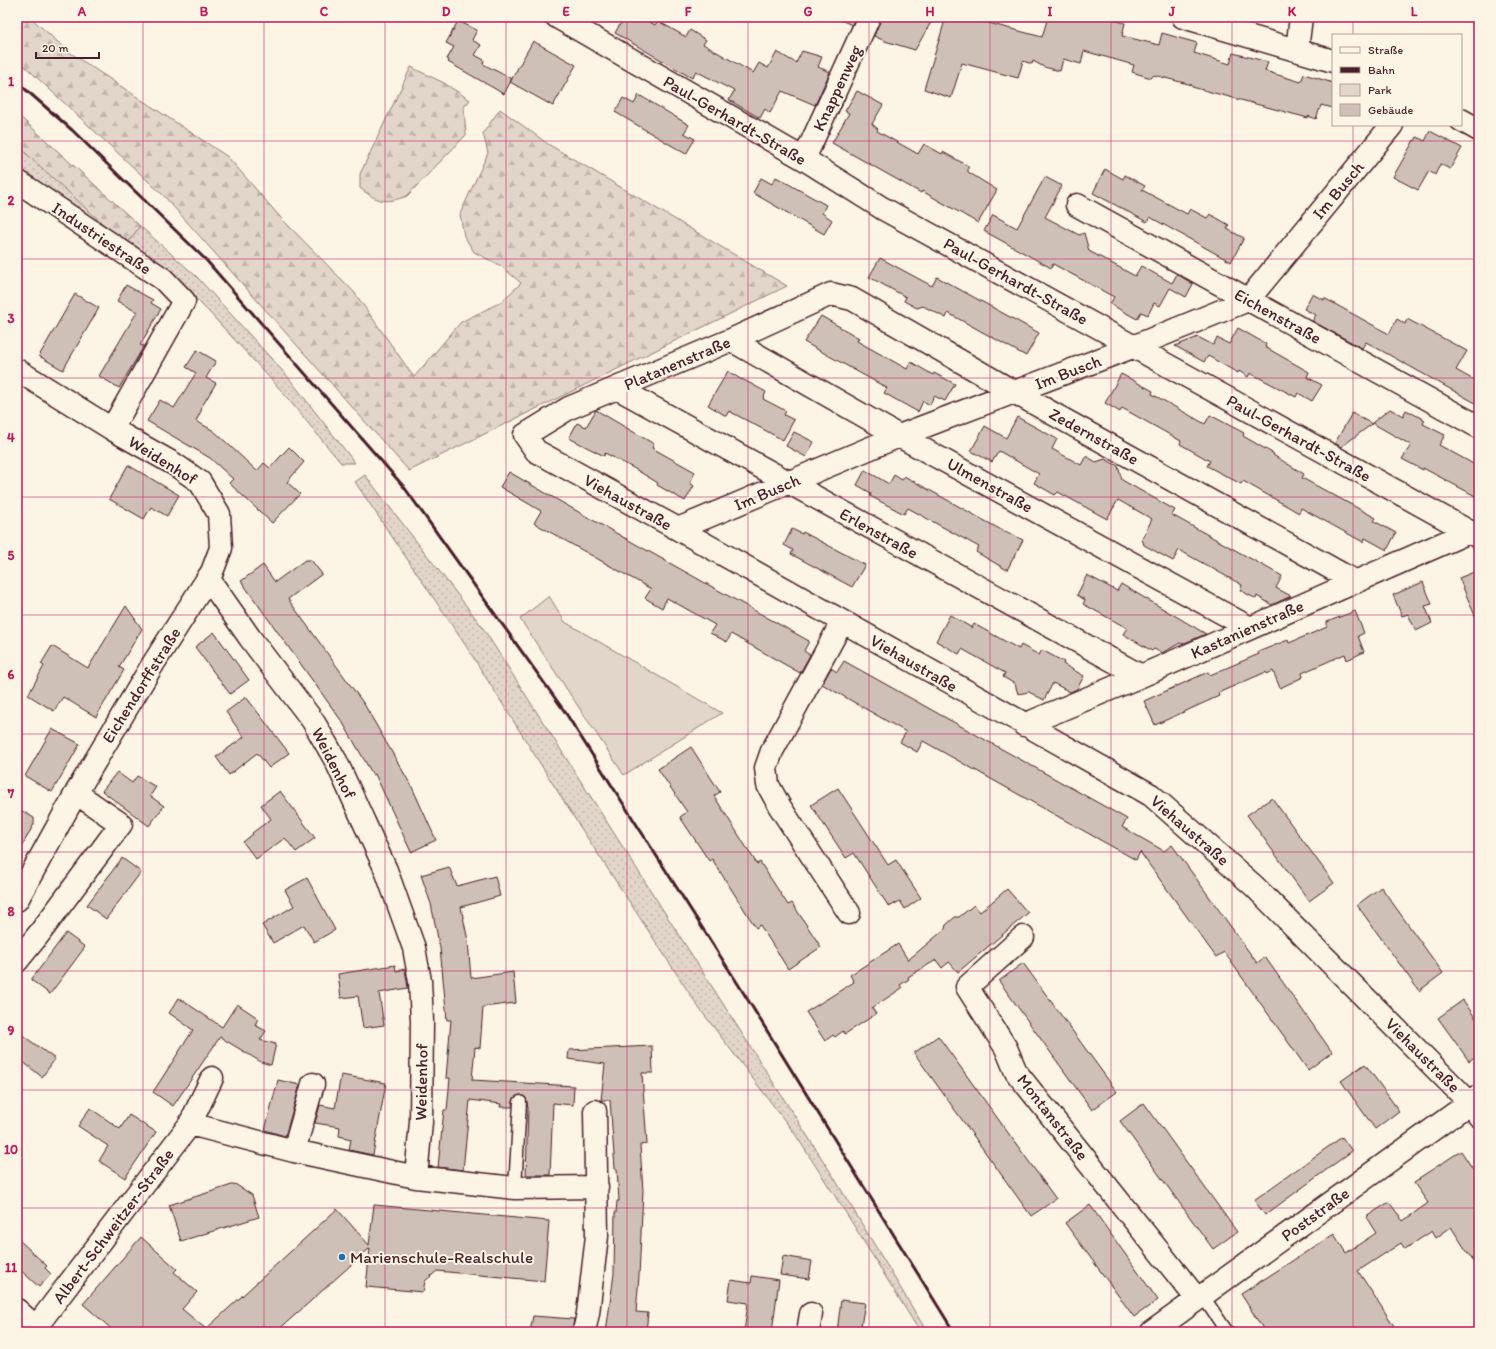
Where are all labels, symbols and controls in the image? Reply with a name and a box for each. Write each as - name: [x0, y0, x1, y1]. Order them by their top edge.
- text: A: [77, 4, 87, 19]
- text: B: [200, 4, 209, 19]
- text: C: [320, 4, 329, 19]
- text: D: [442, 4, 451, 19]
- text: E: [562, 4, 570, 19]
- text: F: [685, 4, 692, 19]
- text: G: [804, 4, 813, 19]
- text: H: [926, 4, 935, 19]
- text: I: [1048, 4, 1053, 19]
- text: J: [1168, 4, 1176, 19]
- text: K: [1288, 4, 1297, 19]
- text: L: [1411, 4, 1418, 19]
- scale bar: [36, 34, 99, 60]
- legend: [1332, 34, 1462, 126]
- text: 20 m: [42, 41, 69, 55]
- street label: Knappenweg: [808, 42, 866, 134]
- text: Straße: [1368, 43, 1403, 57]
- text: Bahn: [1368, 63, 1395, 77]
- street label: Paul-Gerhardt-Straße: [660, 71, 810, 169]
- text: 1: [8, 74, 14, 89]
- text: Park: [1368, 83, 1392, 97]
- text: Gebäude: [1368, 103, 1413, 117]
- street label: Im Busch: [1308, 156, 1369, 223]
- text: 2: [8, 193, 15, 208]
- street label: Industriestraße: [49, 197, 155, 279]
- street label: Paul-Gerhardt-Straße: [940, 233, 1092, 329]
- street label: Eichenstraße: [1231, 284, 1325, 348]
- text: 3: [7, 311, 15, 326]
- street label: Platanenstraße: [621, 332, 733, 394]
- street label: Im Busch: [1032, 350, 1105, 394]
- street label: Paul-Gerhardt-Straße: [1223, 390, 1375, 486]
- street label: Zedernstraße: [1046, 403, 1142, 469]
- text: 4: [7, 430, 15, 445]
- street label: Weidenhof: [125, 431, 201, 489]
- street label: Ulmenstraße: [944, 453, 1036, 517]
- street label: Im Busch: [731, 469, 804, 515]
- street label: Viehaustraße: [581, 470, 675, 534]
- street label: Erlenstraße: [836, 503, 922, 563]
- text: 5: [8, 548, 15, 563]
- street label: Kastanienstraße: [1187, 595, 1307, 663]
- street label: Eichendorffstraße: [97, 623, 185, 747]
- street label: Viehaustraße: [867, 630, 961, 696]
- text: 6: [8, 667, 15, 682]
- street label: Weidenhof: [308, 724, 361, 802]
- text: 7: [7, 786, 15, 801]
- street label: Viehaustraße: [1147, 790, 1233, 870]
- text: 8: [7, 904, 15, 919]
- street label: Viehaustraße: [1381, 1013, 1465, 1097]
- text: 9: [8, 1023, 15, 1038]
- street label: Weidenhof: [410, 1043, 432, 1121]
- street label: Montanstraße: [1013, 1070, 1093, 1164]
- text: 10: [4, 1142, 18, 1157]
- street label: Albert-Schweitzer-Straße: [48, 1145, 178, 1307]
- street label: Poststraße: [1277, 1183, 1353, 1245]
- place label: Marienschule-Realschule: [350, 1247, 533, 1267]
- marker: Marienschule-Realschule: [337, 1252, 347, 1262]
- text: 11: [5, 1260, 17, 1275]

